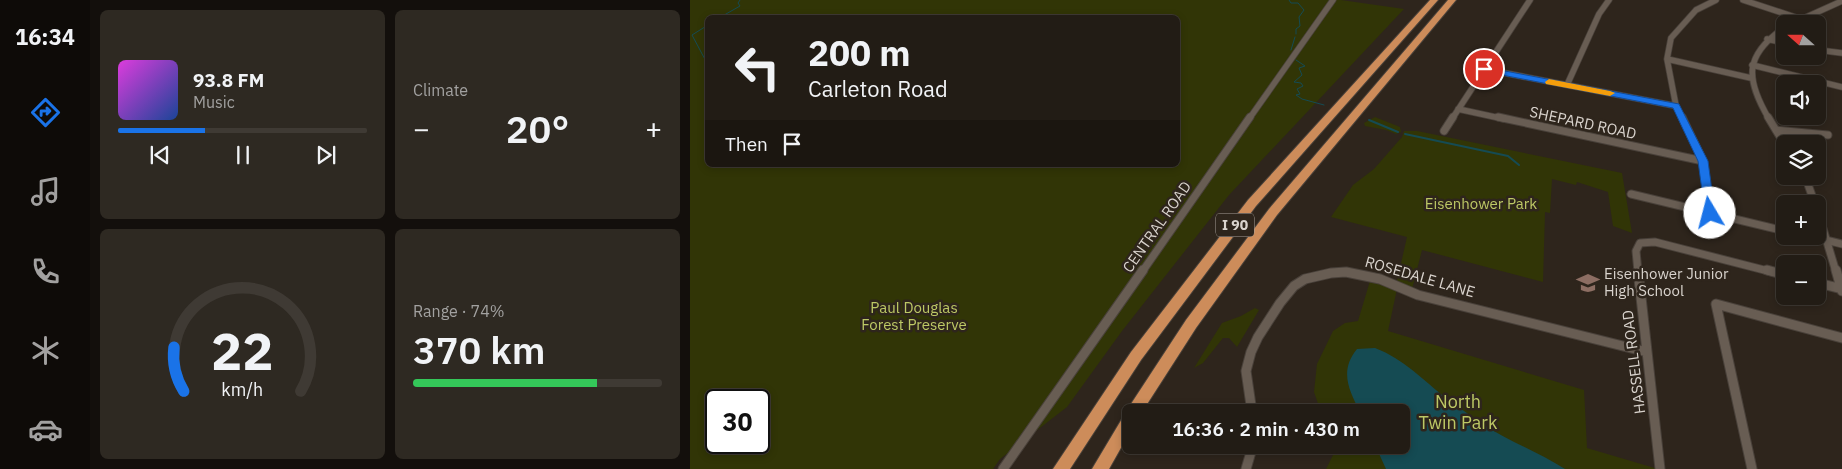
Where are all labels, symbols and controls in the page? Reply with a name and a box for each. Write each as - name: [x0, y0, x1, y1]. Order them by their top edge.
- north arrow: [1776, 15, 1826, 65]
- map controls: [1776, 15, 1826, 305]
- text: 16:34: [15, 22, 75, 51]
- text: 200 m: [808, 30, 911, 76]
- icon: left: [725, 35, 790, 100]
- pin: [1463, 48, 1505, 90]
- icon: arrive: [1470, 55, 1498, 83]
- text: 93.8 FM: [193, 68, 264, 92]
- text: Carleton Road: [808, 74, 948, 103]
- button: sound: [1776, 75, 1826, 125]
- text: Climate: [413, 80, 468, 100]
- text: Music: [193, 92, 235, 112]
- icon: directions: [28, 95, 63, 130]
- street label: SHEPARD ROAD: [1528, 102, 1638, 143]
- text: 20°: [506, 104, 569, 153]
- text: −: [413, 110, 430, 147]
- text: +: [645, 110, 662, 147]
- icon: arrive: [778, 130, 806, 158]
- text: Then: [725, 132, 768, 156]
- button: layers: [1776, 135, 1826, 185]
- icon: previous: [146, 141, 174, 169]
- icon: pause: [229, 141, 257, 169]
- icon: next: [312, 141, 340, 169]
- icon: music: [28, 174, 63, 209]
- street label: CENTRAL ROAD: [1118, 177, 1195, 276]
- position arrow: [1683, 186, 1735, 238]
- park label: Eisenhower Park: [1425, 194, 1537, 213]
- button: +: [1776, 195, 1826, 245]
- road number: I 90: [1216, 214, 1254, 236]
- street label: ROSEDALE LANE: [1363, 252, 1477, 301]
- icon: phone: [28, 254, 63, 289]
- button: −: [1776, 255, 1826, 305]
- place label: Eisenhower Junior High School: [1604, 264, 1729, 300]
- school or university icon: Eisenhower Junior High School: [1575, 270, 1601, 296]
- park label: Paul Douglas Forest Preserve: [861, 298, 967, 334]
- text: Range · 74%: [413, 301, 505, 321]
- street label: HASSELL ROAD: [1618, 309, 1649, 415]
- text: 22: [211, 317, 274, 384]
- text: 370 km: [413, 325, 545, 374]
- icon: climate: [28, 333, 63, 368]
- text: km/h: [222, 378, 264, 401]
- speed limit sign: 30: [705, 389, 770, 454]
- park label: North Twin Park: [1419, 390, 1498, 434]
- icon: car: [28, 412, 63, 447]
- text: 16:36 · 2 min · 430 m: [1172, 417, 1360, 441]

